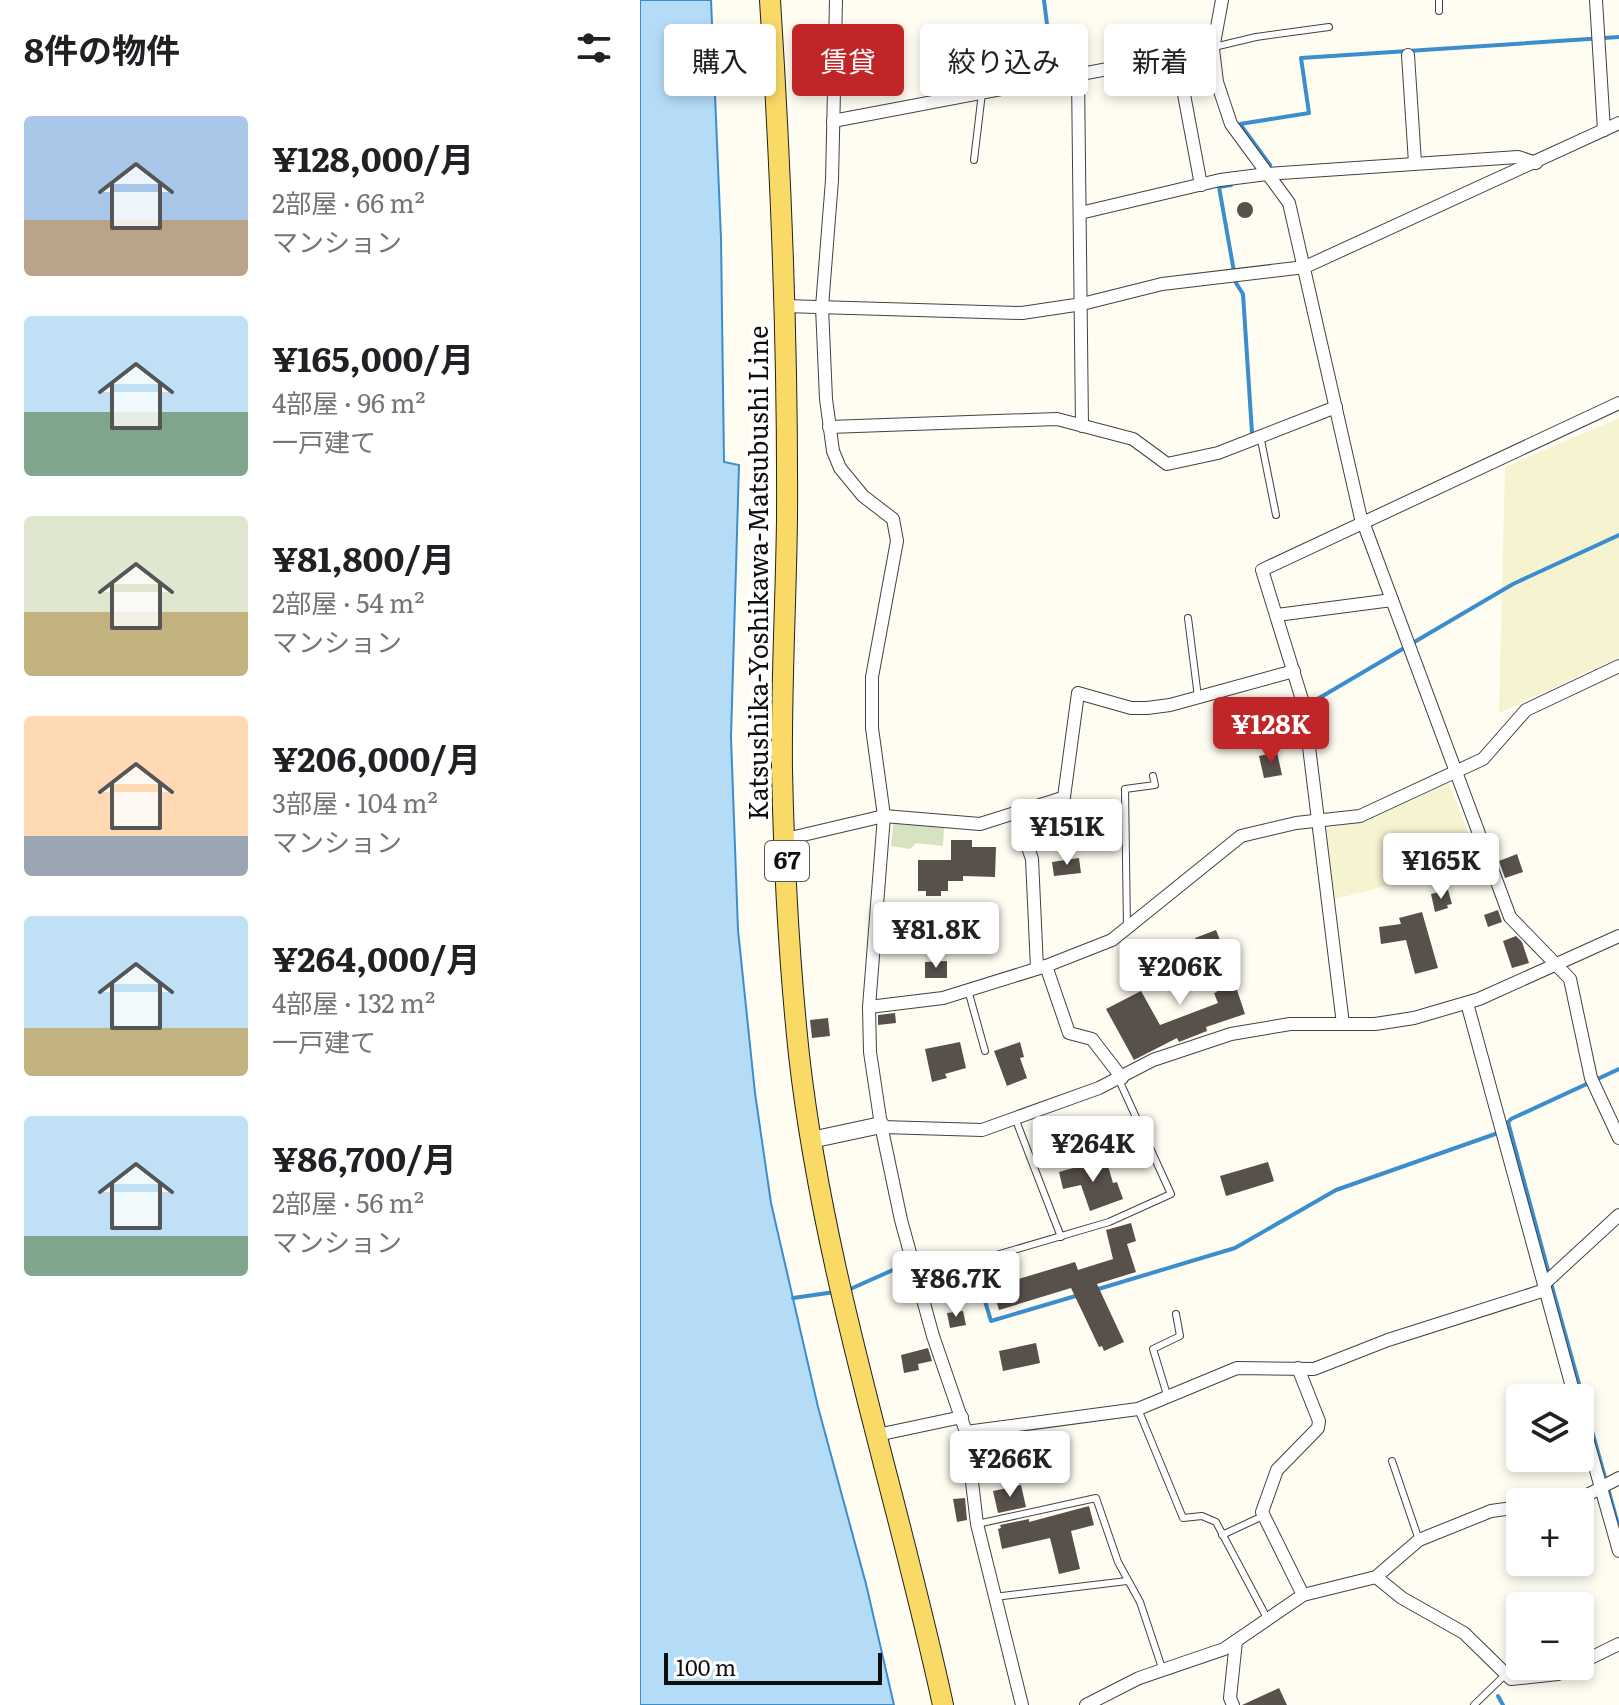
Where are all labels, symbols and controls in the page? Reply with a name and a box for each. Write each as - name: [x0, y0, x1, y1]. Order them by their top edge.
- text: 8件の物件: [24, 23, 180, 73]
- chip: 購入: [664, 24, 776, 96]
- chip: 賃貸: [792, 24, 904, 96]
- chip: 絞り込み: [920, 24, 1088, 96]
- chip: 新着: [1104, 24, 1216, 96]
- icon: filters: [572, 26, 616, 70]
- text: ¥128,000/月: [272, 132, 474, 182]
- icon: home: [88, 148, 184, 244]
- text: 2部屋 · 66 m²: [272, 182, 425, 221]
- text: マンション: [272, 221, 402, 260]
- street label: Katsushika-Yoshikawa-Matsubushi Line: [737, 326, 776, 821]
- text: ¥165,000/月: [272, 332, 474, 382]
- icon: home: [88, 348, 184, 444]
- text: 4部屋 · 96 m²: [272, 382, 426, 421]
- text: 一戸建て: [272, 421, 376, 460]
- text: ¥81,800/月: [272, 532, 455, 582]
- icon: home: [88, 548, 184, 644]
- text: 2部屋 · 54 m²: [272, 582, 425, 621]
- text: マンション: [272, 621, 402, 660]
- pin: ¥128K: [1215, 697, 1327, 765]
- text: ¥128K: [1231, 703, 1311, 742]
- text: ¥206,000/月: [272, 732, 481, 782]
- icon: home: [88, 748, 184, 844]
- text: 3部屋 · 104 m²: [272, 782, 438, 821]
- pin: ¥151K: [1011, 799, 1123, 867]
- text: ¥151K: [1029, 805, 1105, 844]
- text: マンション: [272, 821, 402, 860]
- pin: ¥165K: [1385, 833, 1497, 901]
- text: ¥165K: [1401, 839, 1481, 878]
- road number: 67: [765, 841, 809, 881]
- pin: ¥81.8K: [871, 902, 1001, 970]
- text: ¥81.8K: [891, 908, 981, 947]
- text: ¥264,000/月: [272, 932, 481, 982]
- pin: ¥206K: [1124, 939, 1236, 1007]
- text: ¥206K: [1138, 945, 1222, 984]
- icon: home: [88, 948, 184, 1044]
- text: 4部屋 · 132 m²: [272, 982, 435, 1021]
- text: 一戸建て: [272, 1021, 376, 1060]
- pin: ¥264K: [1037, 1116, 1149, 1184]
- text: ¥264K: [1051, 1122, 1135, 1161]
- text: ¥86,700/月: [272, 1132, 457, 1182]
- icon: home: [88, 1148, 184, 1244]
- text: 2部屋 · 56 m²: [272, 1182, 424, 1221]
- text: マンション: [272, 1221, 402, 1260]
- pin: ¥86.7K: [891, 1251, 1021, 1319]
- text: ¥86.7K: [910, 1257, 1002, 1296]
- map controls: [1506, 1384, 1594, 1680]
- button: layers: [1506, 1384, 1594, 1472]
- pin: ¥266K: [954, 1431, 1066, 1499]
- text: ¥266K: [968, 1437, 1052, 1476]
- button: +: [1506, 1488, 1594, 1576]
- button: −: [1506, 1592, 1594, 1680]
- scale bar: [664, 1649, 882, 1685]
- text: 100 m: [676, 1650, 736, 1683]

